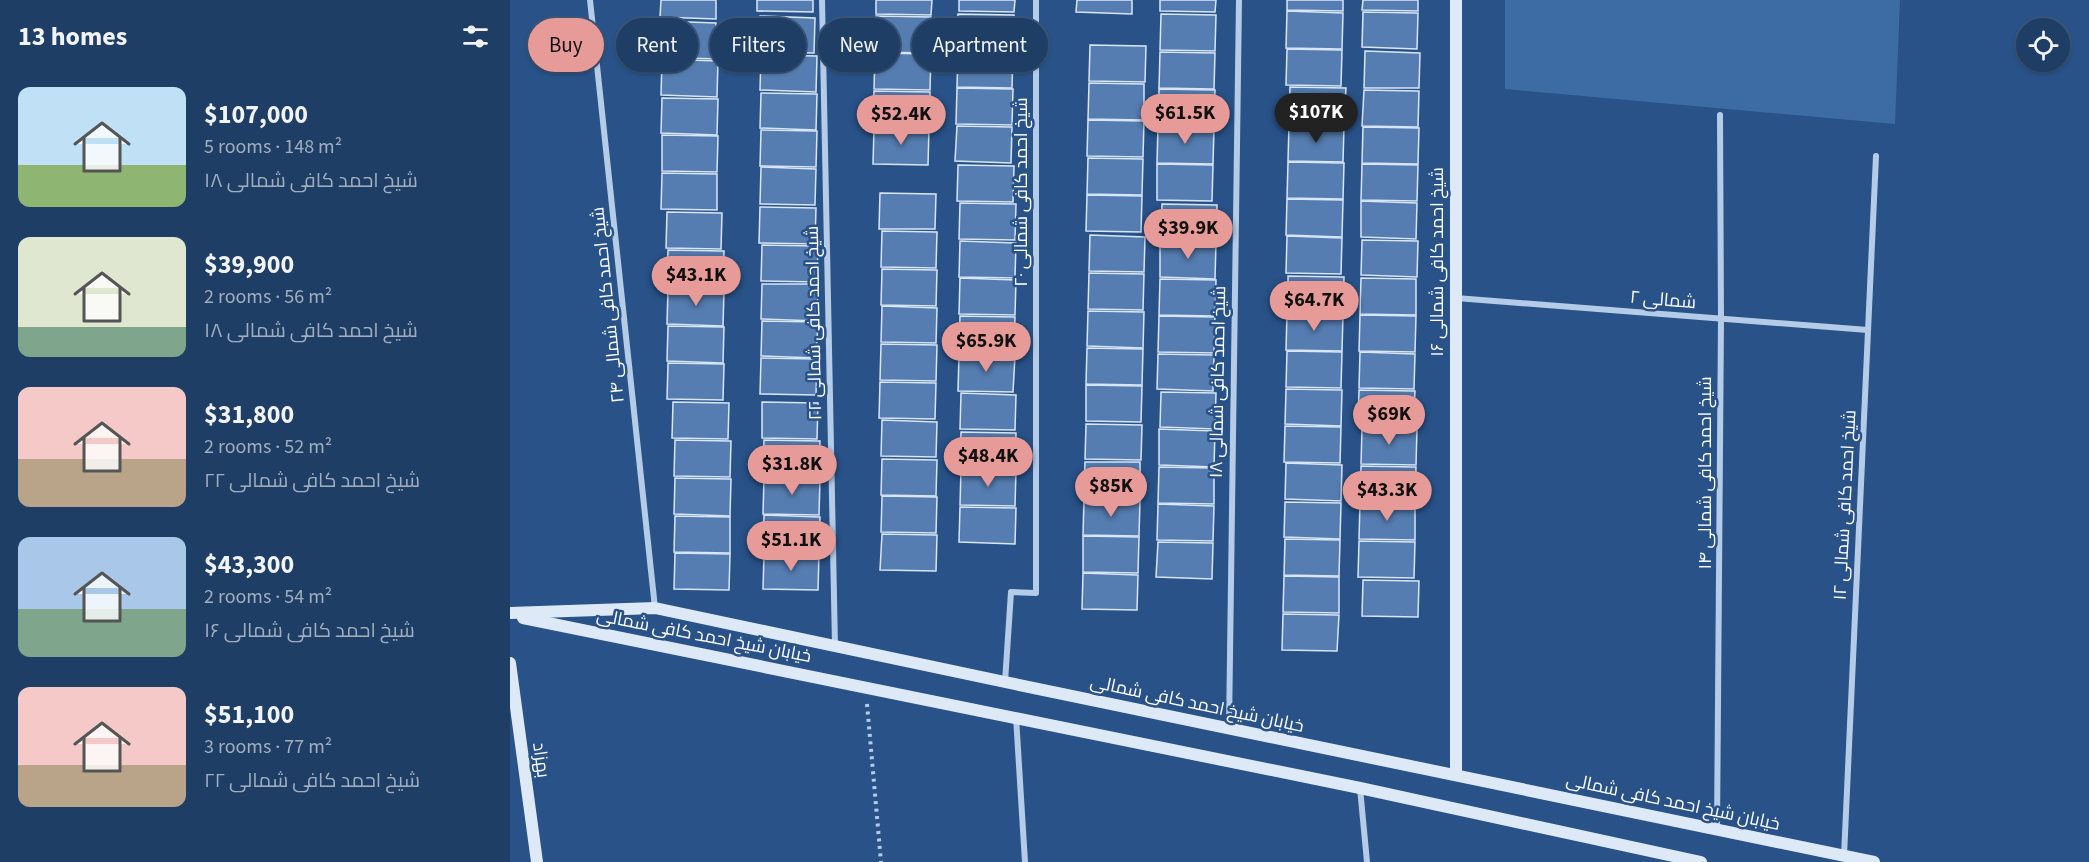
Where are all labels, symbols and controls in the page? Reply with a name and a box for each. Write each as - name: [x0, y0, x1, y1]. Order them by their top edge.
- text: 13 homes: [18, 18, 127, 55]
- chip: Buy: [528, 18, 604, 72]
- chip: Rent: [616, 18, 698, 72]
- chip: Filters: [710, 18, 806, 72]
- chip: New: [818, 18, 900, 72]
- chip: Apartment: [912, 18, 1048, 72]
- map controls: [2016, 18, 2070, 72]
- button: locate: [2016, 18, 2070, 72]
- icon: filters: [459, 20, 492, 53]
- pin: $107K: [1274, 93, 1358, 144]
- pin: $61.5K: [1136, 94, 1234, 145]
- pin: $52.4K: [852, 95, 950, 146]
- text: $107,000: [204, 96, 308, 133]
- street label: شیخ احمد کافی شمالی ۲۰: [1009, 97, 1034, 287]
- text: $107K: [1289, 98, 1343, 126]
- text: $61.5K: [1155, 99, 1215, 127]
- text: $52.4K: [871, 100, 931, 128]
- icon: home: [66, 111, 138, 183]
- text: 5 rooms · 148 m²: [204, 133, 342, 161]
- text: شیخ احمد کافی شمالی ۱۸: [204, 167, 418, 195]
- street label: شیخ احمد کافی شمالی ۱۶: [1425, 167, 1450, 357]
- street label: شیخ احمد کافی شمالی ۲۴: [585, 206, 631, 404]
- pin: $39.9K: [1139, 209, 1237, 260]
- text: $39.9K: [1158, 214, 1218, 242]
- street label: شیخ احمد کافی شمالی ۲۲: [800, 226, 828, 420]
- text: $39,900: [204, 246, 294, 283]
- pin: $43.1K: [647, 256, 745, 307]
- icon: home: [66, 261, 138, 333]
- text: $43.1K: [666, 261, 726, 289]
- pin: $64.7K: [1265, 281, 1363, 332]
- text: 2 rooms · 56 m²: [204, 283, 332, 311]
- street label: ۲ شمالی: [1629, 285, 1697, 315]
- street label: شیخ احمد کافی شمالی ۱۸: [1204, 286, 1232, 478]
- text: $64.7K: [1284, 286, 1344, 314]
- text: شیخ احمد کافی شمالی ۱۸: [204, 317, 418, 345]
- pin: $65.9K: [937, 322, 1035, 373]
- text: $65.9K: [956, 327, 1016, 355]
- street label: شیخ احمد کافی شمالی ۱۴: [1693, 376, 1718, 570]
- pin: $69K: [1353, 395, 1425, 446]
- text: $31,800: [204, 396, 294, 433]
- text: $69K: [1367, 400, 1411, 428]
- street label: شیخ احمد کافی شمالی ۱۲: [1828, 409, 1862, 601]
- icon: home: [66, 411, 138, 483]
- text: 2 rooms · 52 m²: [204, 433, 332, 461]
- pin: $48.4K: [939, 437, 1037, 488]
- text: $48.4K: [958, 442, 1018, 470]
- pin: $31.8K: [743, 445, 841, 496]
- text: $31.8K: [762, 450, 822, 478]
- text: شیخ احمد کافی شمالی ۲۲: [204, 467, 420, 495]
- pin: $85K: [1075, 467, 1147, 518]
- pin: $43.3K: [1338, 471, 1436, 522]
- text: $85K: [1089, 472, 1133, 500]
- text: $43.3K: [1357, 476, 1417, 504]
- pin: $51.1K: [742, 521, 840, 572]
- text: $51.1K: [761, 526, 821, 554]
- text: $43,300: [204, 546, 294, 583]
- icon: home: [66, 561, 138, 633]
- text: 2 rooms · 54 m²: [204, 583, 332, 611]
- street label: خیابان شیخ احمد کافی شمالی: [595, 603, 813, 669]
- text: شیخ احمد کافی شمالی ۱۶: [204, 617, 415, 645]
- street label: خیابان شیخ احمد کافی شمالی: [1088, 669, 1306, 739]
- text: $51,100: [204, 696, 294, 733]
- icon: home: [66, 711, 138, 783]
- text: 3 rooms · 77 m²: [204, 733, 332, 761]
- street label: بهزاد: [526, 741, 556, 779]
- text: شیخ احمد کافی شمالی ۲۲: [204, 767, 420, 795]
- street label: خیابان شیخ احمد کافی شمالی: [1564, 767, 1782, 837]

